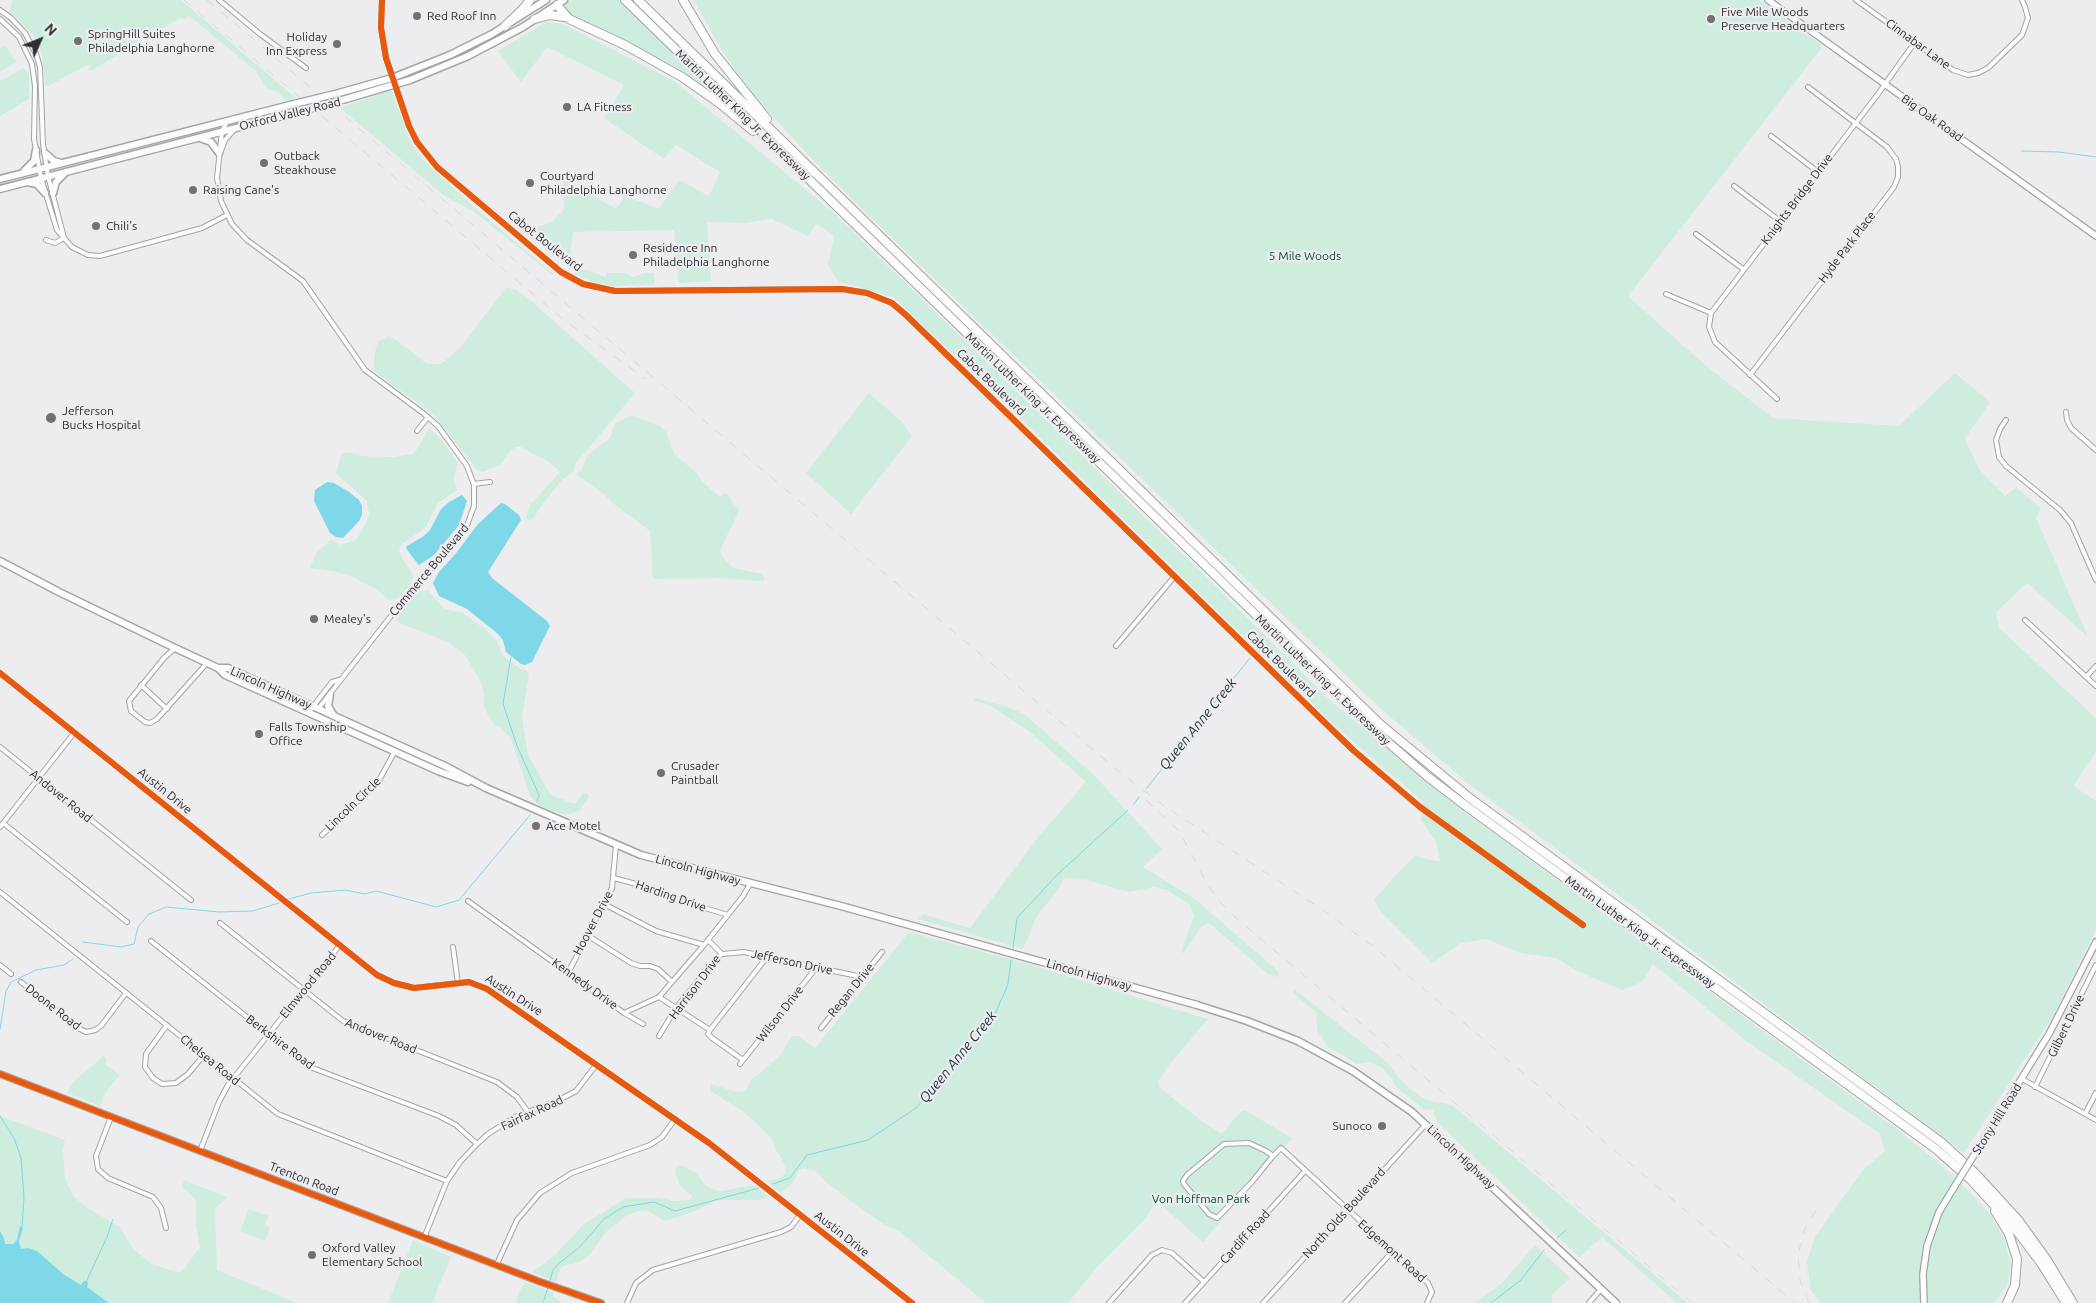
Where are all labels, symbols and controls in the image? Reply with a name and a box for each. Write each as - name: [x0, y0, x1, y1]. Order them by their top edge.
- place label: Five Mile Woods Preserve Headquarters: [1721, 5, 1845, 33]
- place label: Red Roof Inn: [427, 9, 496, 23]
- marker: Red Roof Inn: [411, 10, 423, 22]
- marker: Five Mile Woods Preserve Headquarters: [1705, 13, 1717, 25]
- north arrow: [15, 15, 65, 65]
- street label: Cinnabar Lane: [1883, 16, 1953, 72]
- text: N: [41, 20, 60, 39]
- place label: SpringHill Suites Philadelphia Langhorne: [88, 27, 215, 55]
- place label: Holiday Inn Express: [266, 30, 327, 58]
- marker: SpringHill Suites Philadelphia Langhorne: [72, 35, 84, 47]
- marker: Holiday Inn Express: [331, 38, 343, 50]
- street label: Martin Luther King Jr. Expressway: [672, 47, 814, 183]
- street label: Big Oak Road: [1898, 91, 1966, 145]
- street label: Oxford Valley Road: [238, 94, 342, 134]
- place label: LA Fitness: [577, 100, 632, 114]
- marker: LA Fitness: [561, 101, 573, 113]
- place label: Outback Steakhouse: [274, 149, 336, 177]
- street label: Knights Bridge Drive: [1758, 151, 1836, 247]
- marker: Outback Steakhouse: [258, 157, 270, 169]
- place label: Courtyard Philadelphia Langhorne: [540, 169, 667, 197]
- marker: Courtyard Philadelphia Langhorne: [524, 177, 536, 189]
- place label: Raising Cane's: [203, 183, 279, 197]
- marker: Raising Cane's: [187, 184, 199, 196]
- street label: Cabot Boulevard: [505, 208, 585, 274]
- street label: Hyde Park Place: [1815, 208, 1879, 286]
- place label: Chili's: [106, 219, 137, 233]
- marker: Chili's: [90, 220, 102, 232]
- place label: Residence Inn Philadelphia Langhorne: [643, 241, 770, 269]
- marker: Residence Inn Philadelphia Langhorne: [627, 249, 639, 261]
- park label: 5 Mile Woods: [1269, 249, 1341, 263]
- street label: Martin Luther King Jr. Expressway: [962, 330, 1104, 466]
- street label: Cabot Boulevard: [954, 346, 1028, 418]
- place label: Jefferson Bucks Hospital: [62, 404, 141, 432]
- marker: Jefferson Bucks Hospital: [44, 411, 58, 425]
- street label: Commerce Boulevard: [386, 521, 472, 619]
- place label: Mealey's: [324, 612, 371, 626]
- street label: Martin Luther King Jr. Expressway: [1252, 612, 1394, 748]
- marker: Mealey's: [308, 613, 320, 625]
- street label: Cabot Boulevard: [1244, 628, 1318, 700]
- street label: Lincoln Highway: [228, 664, 314, 712]
- water label: Queen Anne Creek: [1156, 675, 1240, 773]
- place label: Falls Township Office: [269, 720, 347, 748]
- marker: Falls Township Office: [253, 728, 265, 740]
- place label: Crusader Paintball: [671, 759, 719, 787]
- street label: Austin Drive: [135, 765, 195, 817]
- street label: Andover Road: [27, 766, 95, 826]
- marker: Crusader Paintball: [655, 767, 667, 779]
- street label: Lincoln Circle: [322, 774, 384, 834]
- place label: Ace Motel: [546, 819, 601, 833]
- marker: Ace Motel: [530, 820, 542, 832]
- street label: Lincoln Highway: [654, 852, 742, 888]
- street label: Martin Luther King Jr. Expressway: [1562, 873, 1718, 991]
- street label: Harding Drive: [634, 877, 708, 915]
- street label: Hoover Drive: [570, 888, 616, 958]
- street label: Jefferson Drive: [750, 946, 834, 978]
- street label: Elmwood Road: [277, 949, 339, 1021]
- street label: Harrison Drive: [666, 952, 724, 1022]
- street label: Kennedy Drive: [549, 955, 621, 1013]
- street label: Lincoln Highway: [1045, 956, 1133, 994]
- street label: Regan Drive: [825, 960, 877, 1020]
- street label: Austin Drive: [483, 971, 545, 1019]
- street label: Doone Road: [22, 981, 84, 1033]
- street label: Wilson Drive: [754, 983, 806, 1045]
- street label: Gilbert Drive: [2045, 992, 2087, 1060]
- water label: Queen Anne Creek: [916, 1008, 1000, 1106]
- street label: Berkshire Road: [243, 1012, 317, 1072]
- street label: Andover Road: [343, 1015, 419, 1057]
- street label: Chelsea Road: [177, 1032, 243, 1088]
- street label: Stony Hill Road: [1969, 1081, 2025, 1157]
- street label: Fairfax Road: [499, 1092, 565, 1134]
- place label: Sunoco: [1332, 1119, 1372, 1133]
- marker: Sunoco: [1376, 1120, 1388, 1132]
- street label: Lincoln Highway: [1424, 1122, 1498, 1192]
- street label: Trenton Road: [267, 1159, 341, 1199]
- street label: North Olds Boulevard: [1300, 1165, 1388, 1261]
- park label: Von Hoffman Park: [1152, 1192, 1250, 1206]
- street label: Cardiff Road: [1217, 1207, 1273, 1267]
- street label: Austin Drive: [812, 1208, 872, 1260]
- street label: Edgemont Road: [1355, 1217, 1429, 1285]
- place label: Oxford Valley Elementary School: [322, 1241, 422, 1269]
- marker: Oxford Valley Elementary School: [306, 1249, 318, 1261]

